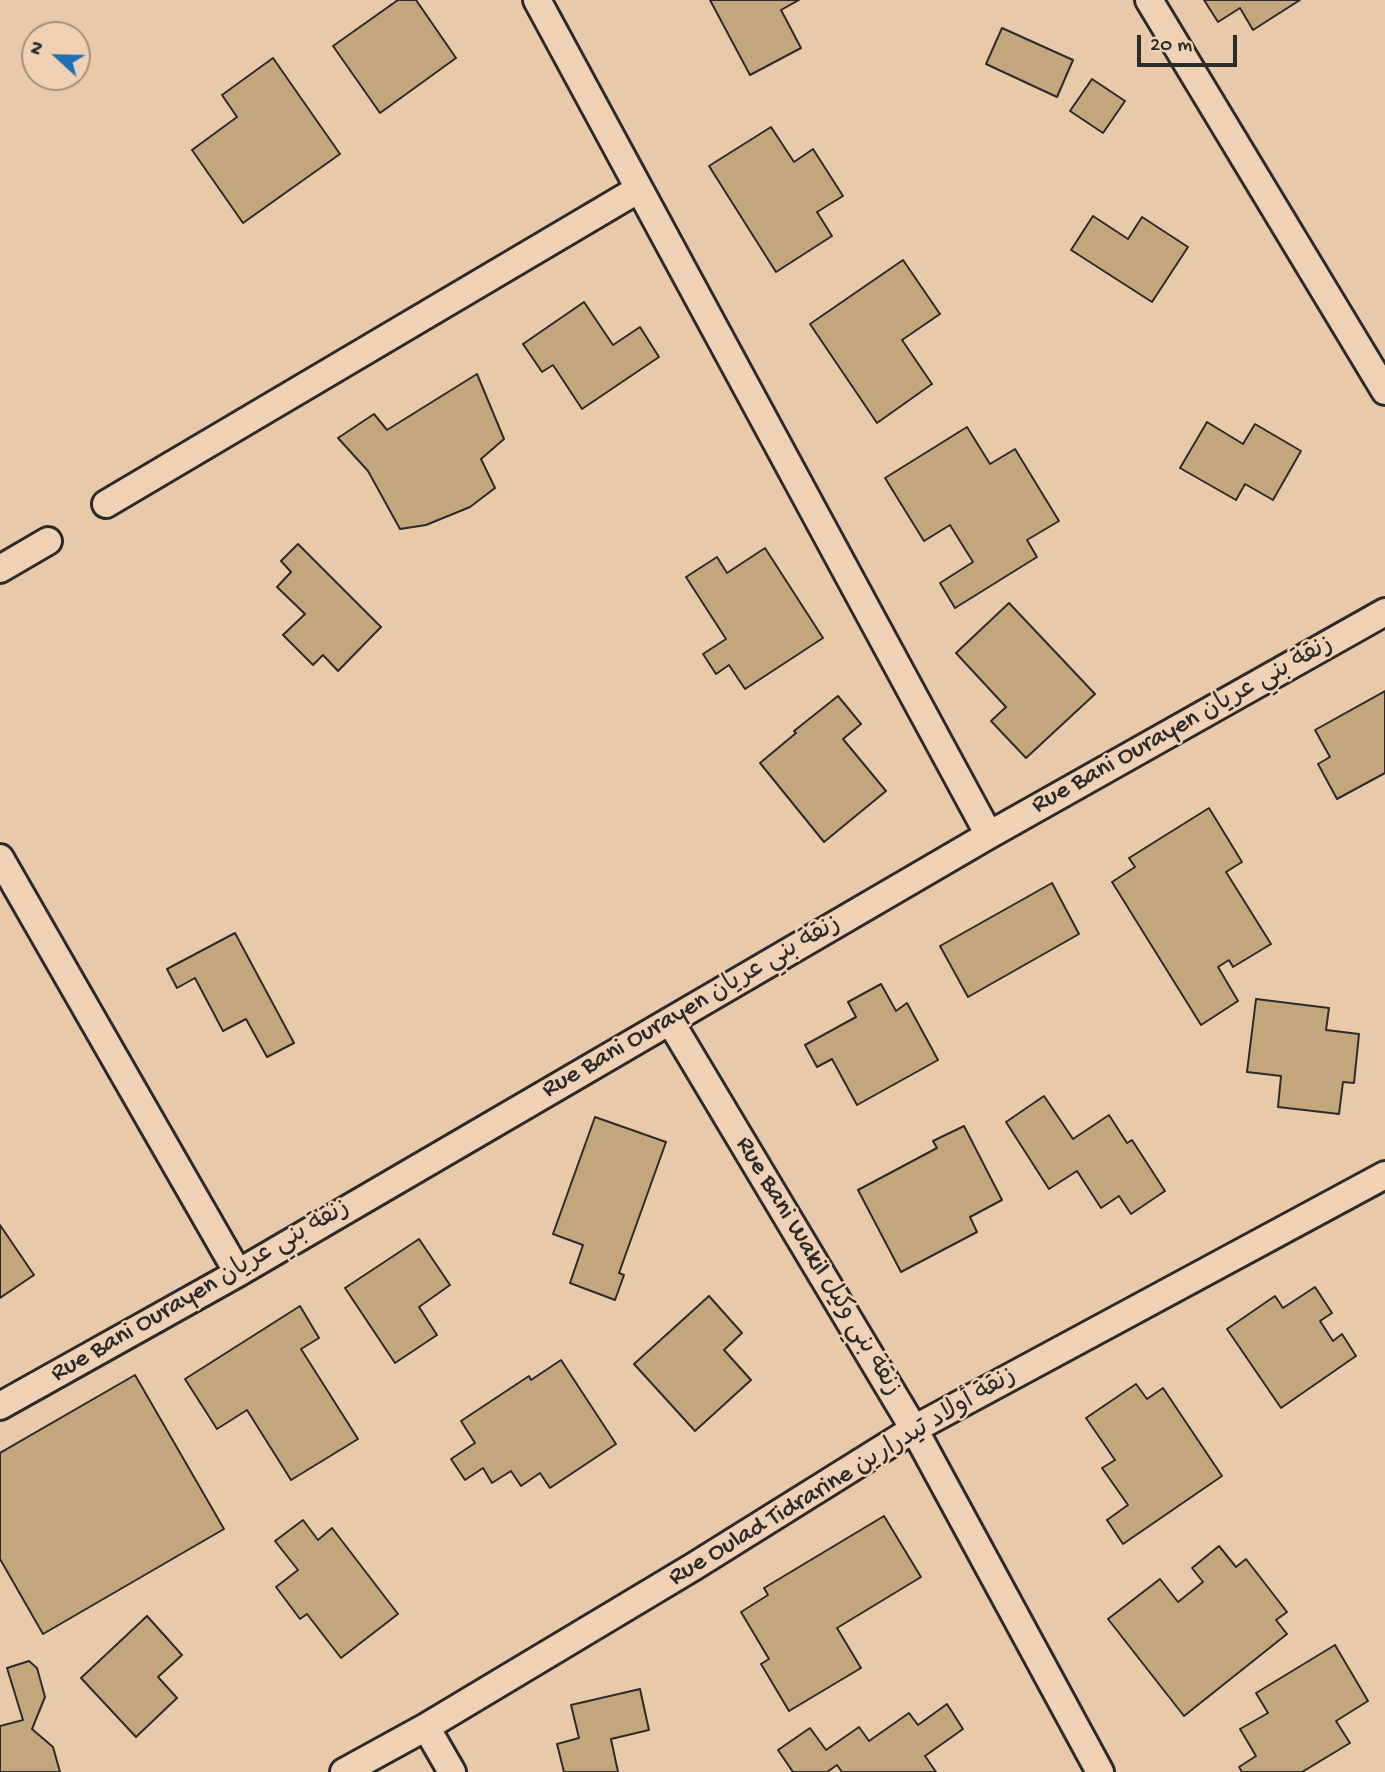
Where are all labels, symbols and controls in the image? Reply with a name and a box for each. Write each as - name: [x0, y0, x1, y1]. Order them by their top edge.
- north arrow: [21, 21, 91, 91]
- scale bar: [1140, 21, 1240, 65]
- text: 20 m: [1150, 34, 1192, 59]
- text: N: [25, 39, 51, 59]
- street label: Rue Bani Ourayen زنقة بني عريان: [1027, 630, 1339, 822]
- street label: Rue Bani Ourayen زنقة بني عريان: [537, 910, 847, 1106]
- street label: Rue Bani Wakil زنقة بني وكيل: [727, 1132, 907, 1402]
- street label: Rue Bani Ourayen زنقة بني عريان: [46, 1194, 356, 1390]
- street label: Rue Oulad Tidrarine زنقة أولاد تيدرارين: [664, 1362, 1022, 1594]

